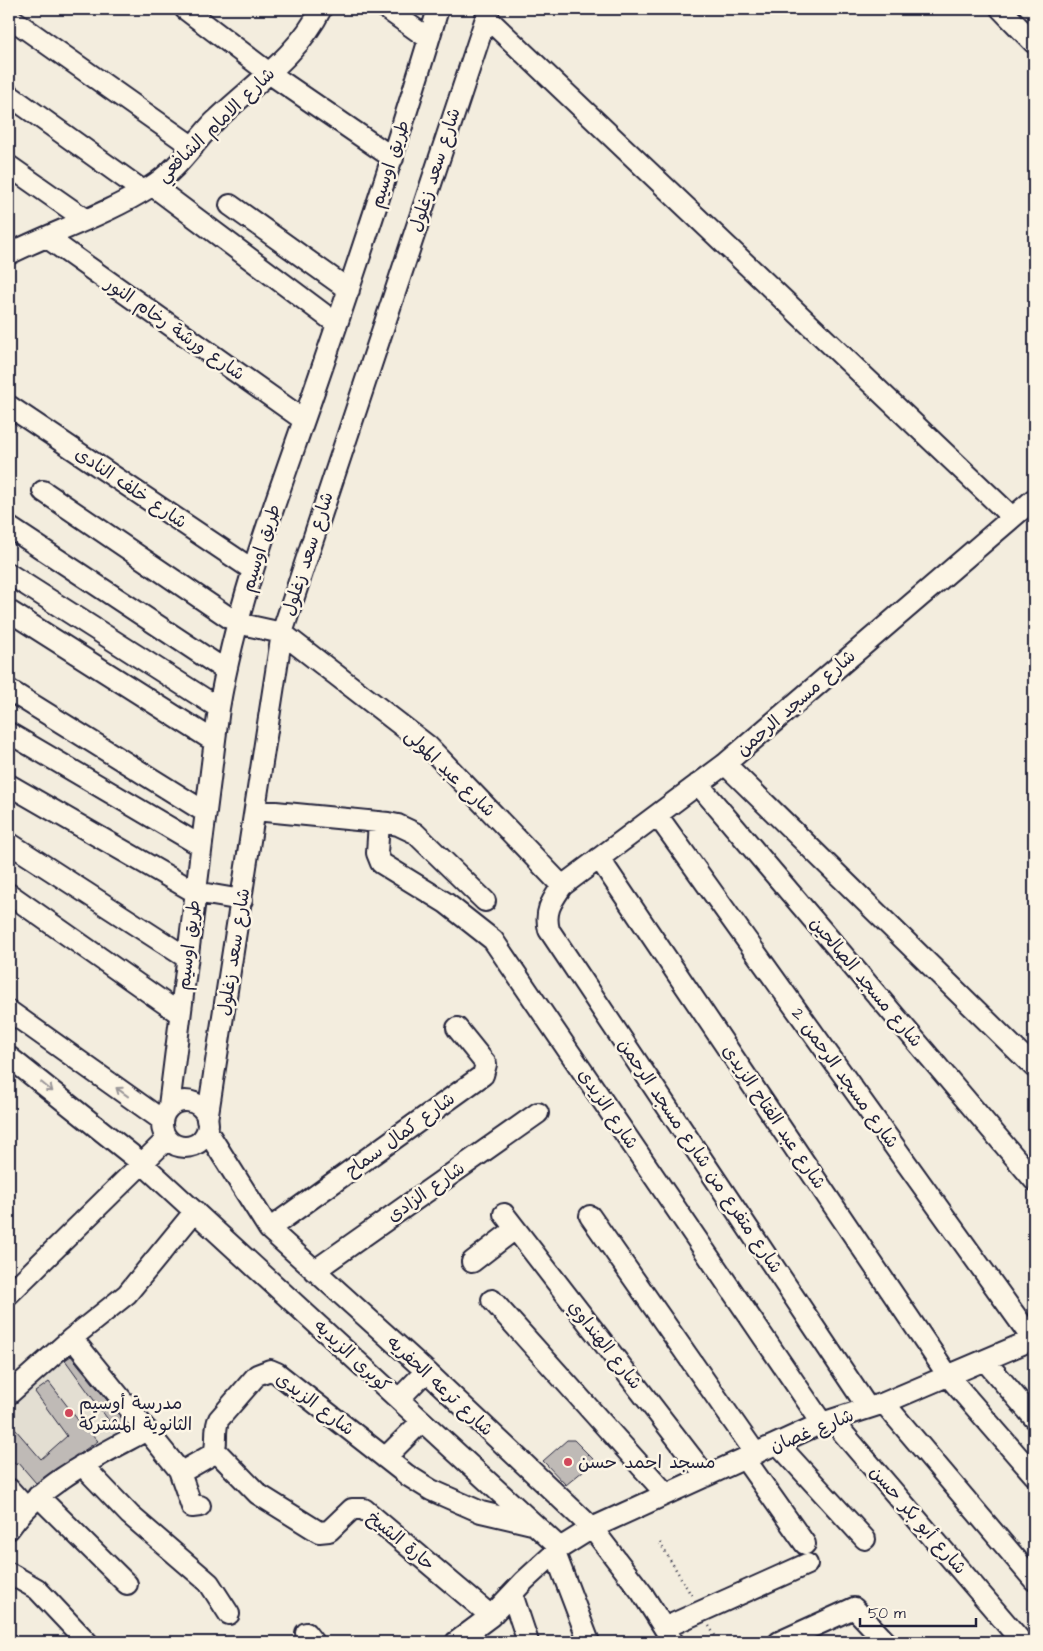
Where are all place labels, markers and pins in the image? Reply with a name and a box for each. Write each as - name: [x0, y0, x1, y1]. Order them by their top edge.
- place label: مدرسة أوسيم الثانوية المشتركة: [79, 1391, 192, 1437]
- marker: مدرسة أوسيم الثانوية المشتركة: [63, 1407, 75, 1419]
- place label: مسجد احمد حسن: [578, 1450, 715, 1475]
- marker: مسجد احمد حسن: [562, 1456, 574, 1468]

